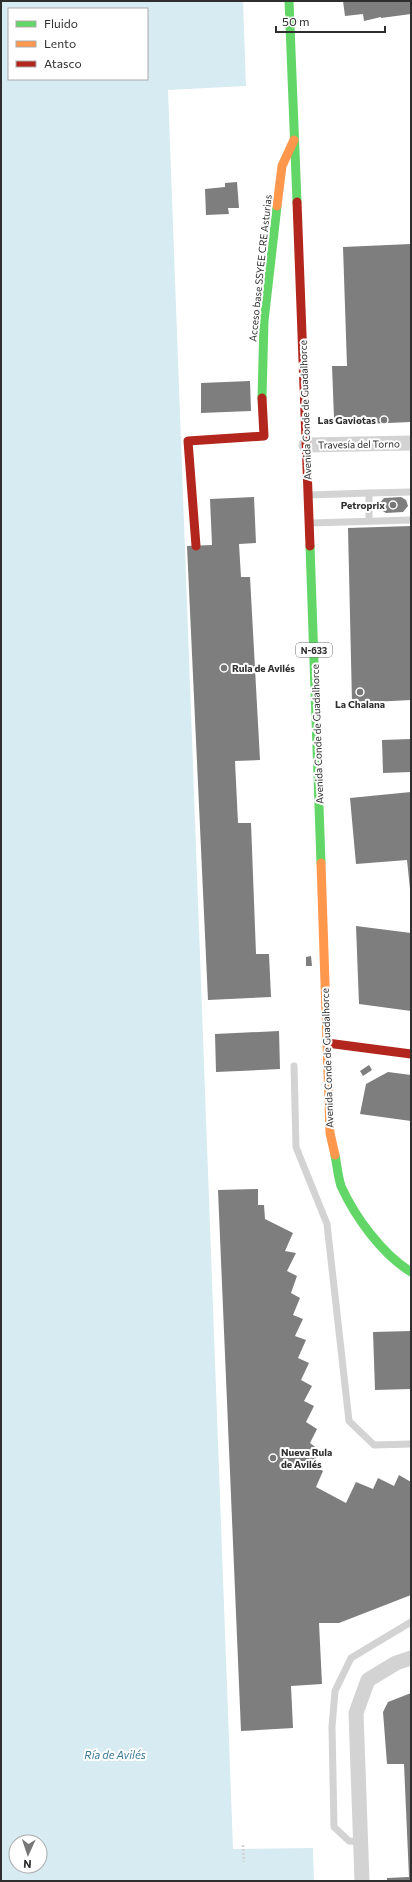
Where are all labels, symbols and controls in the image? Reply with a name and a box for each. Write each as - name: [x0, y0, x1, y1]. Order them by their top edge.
- legend: [8, 8, 148, 80]
- scale bar: [276, 8, 385, 34]
- text: 50 m: [282, 14, 310, 28]
- text: Fluido: [44, 16, 78, 30]
- text: Lento: [44, 36, 76, 50]
- text: Atasco: [44, 56, 82, 70]
- street label: Acceso base SSYEE CRE Asturias: [246, 193, 274, 342]
- street label: Avenida Conde de Guadalhorce: [297, 340, 313, 480]
- place label: Las Gaviotas: [318, 414, 376, 426]
- marker: Las Gaviotas: [379, 415, 389, 425]
- street label: Travesía del Torno: [318, 437, 400, 451]
- place label: Petroprix: [341, 499, 385, 511]
- marker: Petroprix: [388, 500, 398, 510]
- road number: N-633: [296, 643, 332, 657]
- place label: Rula de Avilés: [232, 662, 295, 674]
- marker: Rula de Avilés: [219, 663, 229, 673]
- street label: Avenida Conde de Guadalhorce: [309, 664, 325, 804]
- marker: La Chalana: [355, 687, 365, 697]
- place label: La Chalana: [335, 698, 385, 710]
- street label: Avenida Conde de Guadalhorce: [319, 988, 335, 1128]
- place label: Nueva Rula de Avilés: [281, 1446, 332, 1470]
- marker: Nueva Rula de Avilés: [268, 1453, 278, 1463]
- water label: Ría de Avilés: [84, 1748, 146, 1761]
- north arrow: [8, 1834, 48, 1874]
- text: N: [23, 1858, 32, 1871]

